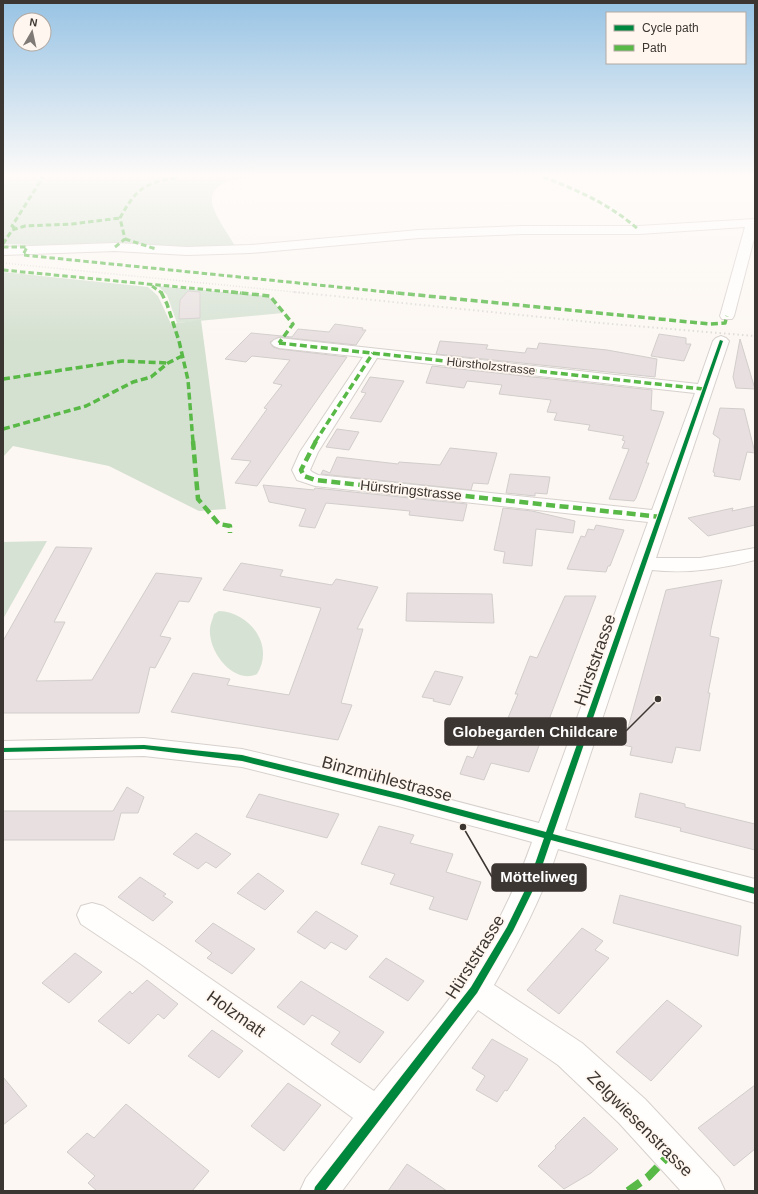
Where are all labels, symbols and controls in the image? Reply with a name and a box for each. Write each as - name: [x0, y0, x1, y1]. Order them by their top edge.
- north arrow: [12, 12, 52, 52]
- legend: [606, 12, 746, 64]
- text: N: [29, 16, 38, 29]
- text: Cycle path: [642, 21, 699, 35]
- text: Path: [642, 41, 667, 55]
- street label: Hürstholzstrasse: [446, 354, 536, 378]
- street label: Hürstringstrasse: [359, 477, 463, 503]
- street label: Hürststrasse: [570, 612, 620, 708]
- callout: Globegarden Childcare: [445, 718, 626, 745]
- text: Globegarden Childcare: [452, 723, 618, 740]
- street label: Binzmühlestrasse: [320, 752, 454, 806]
- callout: Mötteliweg: [492, 864, 586, 891]
- text: Mötteliweg: [500, 868, 578, 885]
- street label: Hürststrasse: [442, 912, 508, 1002]
- street label: Holzmatt: [203, 987, 269, 1041]
- street label: Zelgwiesenstrasse: [584, 1068, 696, 1180]

